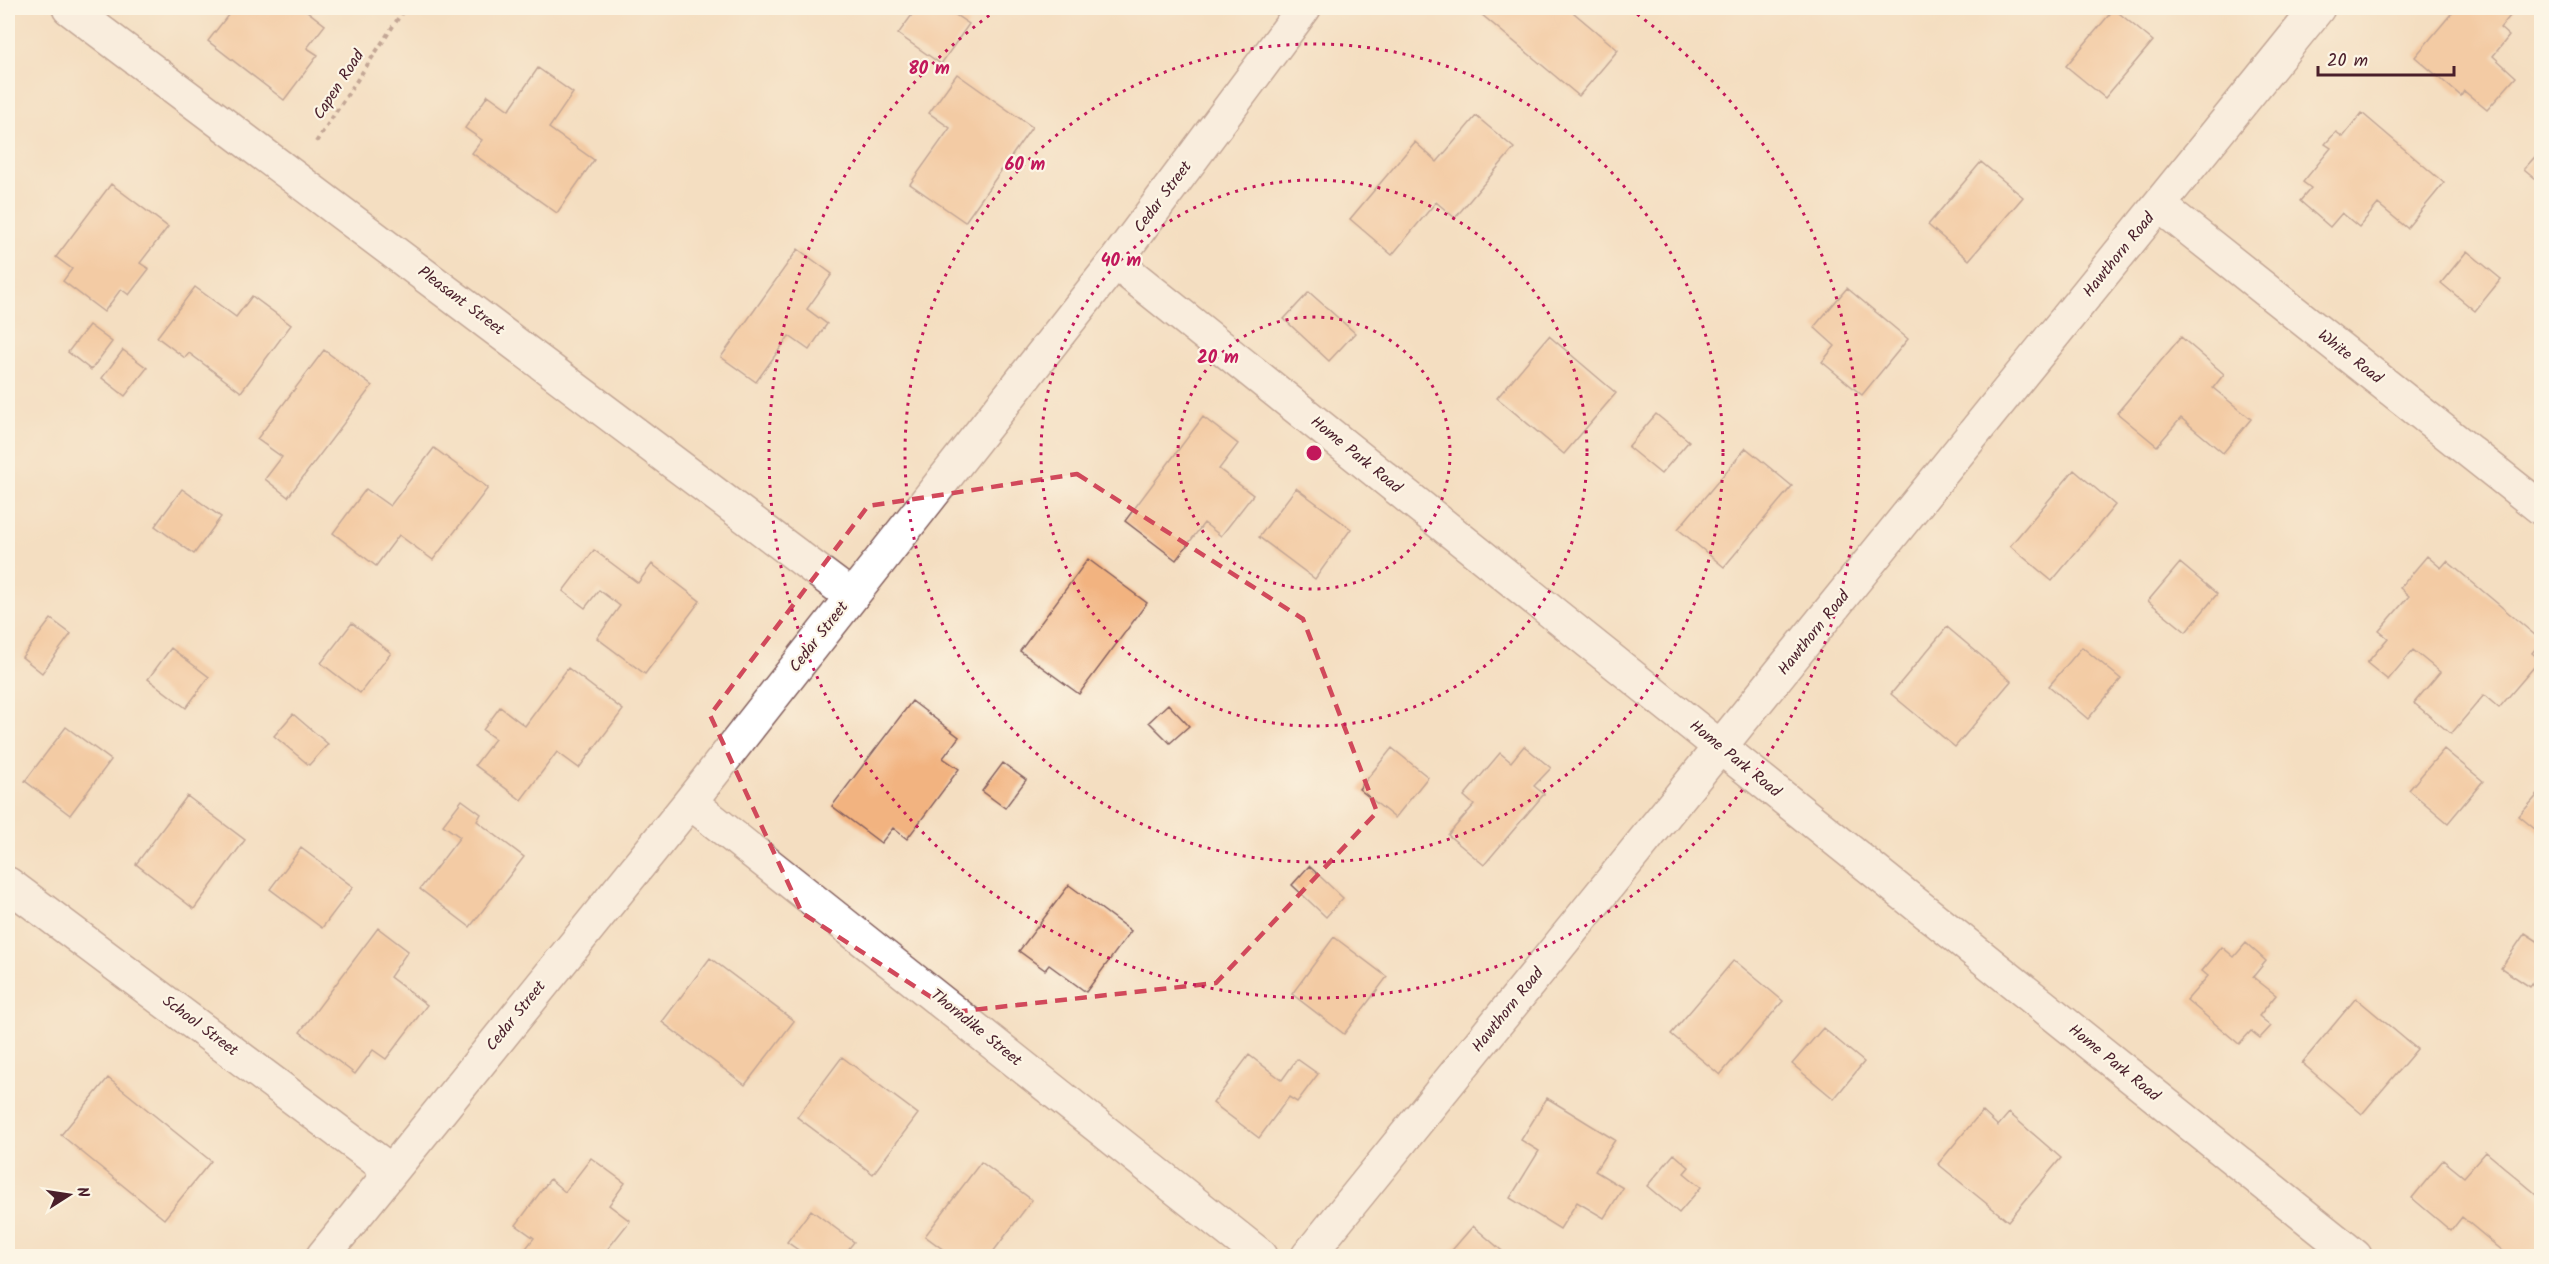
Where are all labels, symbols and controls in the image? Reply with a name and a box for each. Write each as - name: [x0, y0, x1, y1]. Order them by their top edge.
- scale bar: [2318, 39, 2454, 77]
- street label: Capen Road: [307, 44, 372, 125]
- text: 20 m: [2327, 47, 2368, 76]
- text: 80 m: [908, 55, 950, 84]
- text: 60 m: [1005, 151, 1046, 180]
- street label: Cedar Street: [1128, 155, 1199, 238]
- street label: Hawthorn Road: [2077, 206, 2162, 303]
- text: 40 m: [1101, 247, 1142, 276]
- street label: Pleasant Street: [412, 260, 510, 343]
- street label: White Road: [2312, 324, 2389, 391]
- text: 20 m: [1197, 344, 1239, 373]
- street label: Home Park Road: [1305, 410, 1408, 501]
- centre of rings: [1304, 443, 1324, 463]
- street label: Hawthorn Road: [1772, 584, 1857, 681]
- street label: Cedar Street: [783, 595, 855, 678]
- street label: Home Park Road: [1684, 714, 1787, 805]
- street label: Hawthorn Road: [1466, 961, 1551, 1058]
- street label: Cedar Street: [480, 975, 553, 1057]
- street label: Thorndike Street: [925, 983, 1028, 1073]
- street label: School Street: [157, 989, 244, 1063]
- street label: Home Park Road: [2063, 1018, 2166, 1109]
- north arrow: [39, 1165, 99, 1225]
- text: N: [69, 1185, 95, 1200]

